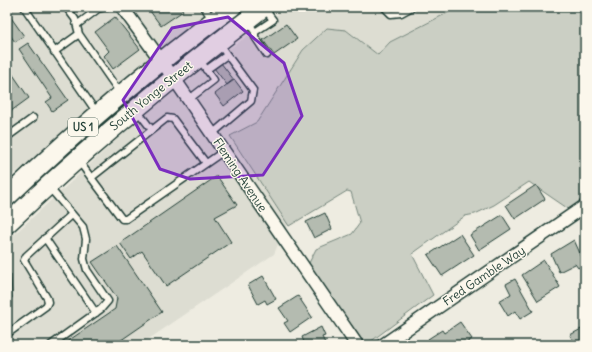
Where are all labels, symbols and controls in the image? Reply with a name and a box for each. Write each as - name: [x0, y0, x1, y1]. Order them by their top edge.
- street label: South Yonge Street: [106, 58, 195, 133]
- road number: US 1: [68, 118, 98, 136]
- street label: Fleming Avenue: [210, 135, 271, 215]
- street label: Fred Gamble Way: [440, 243, 528, 309]

